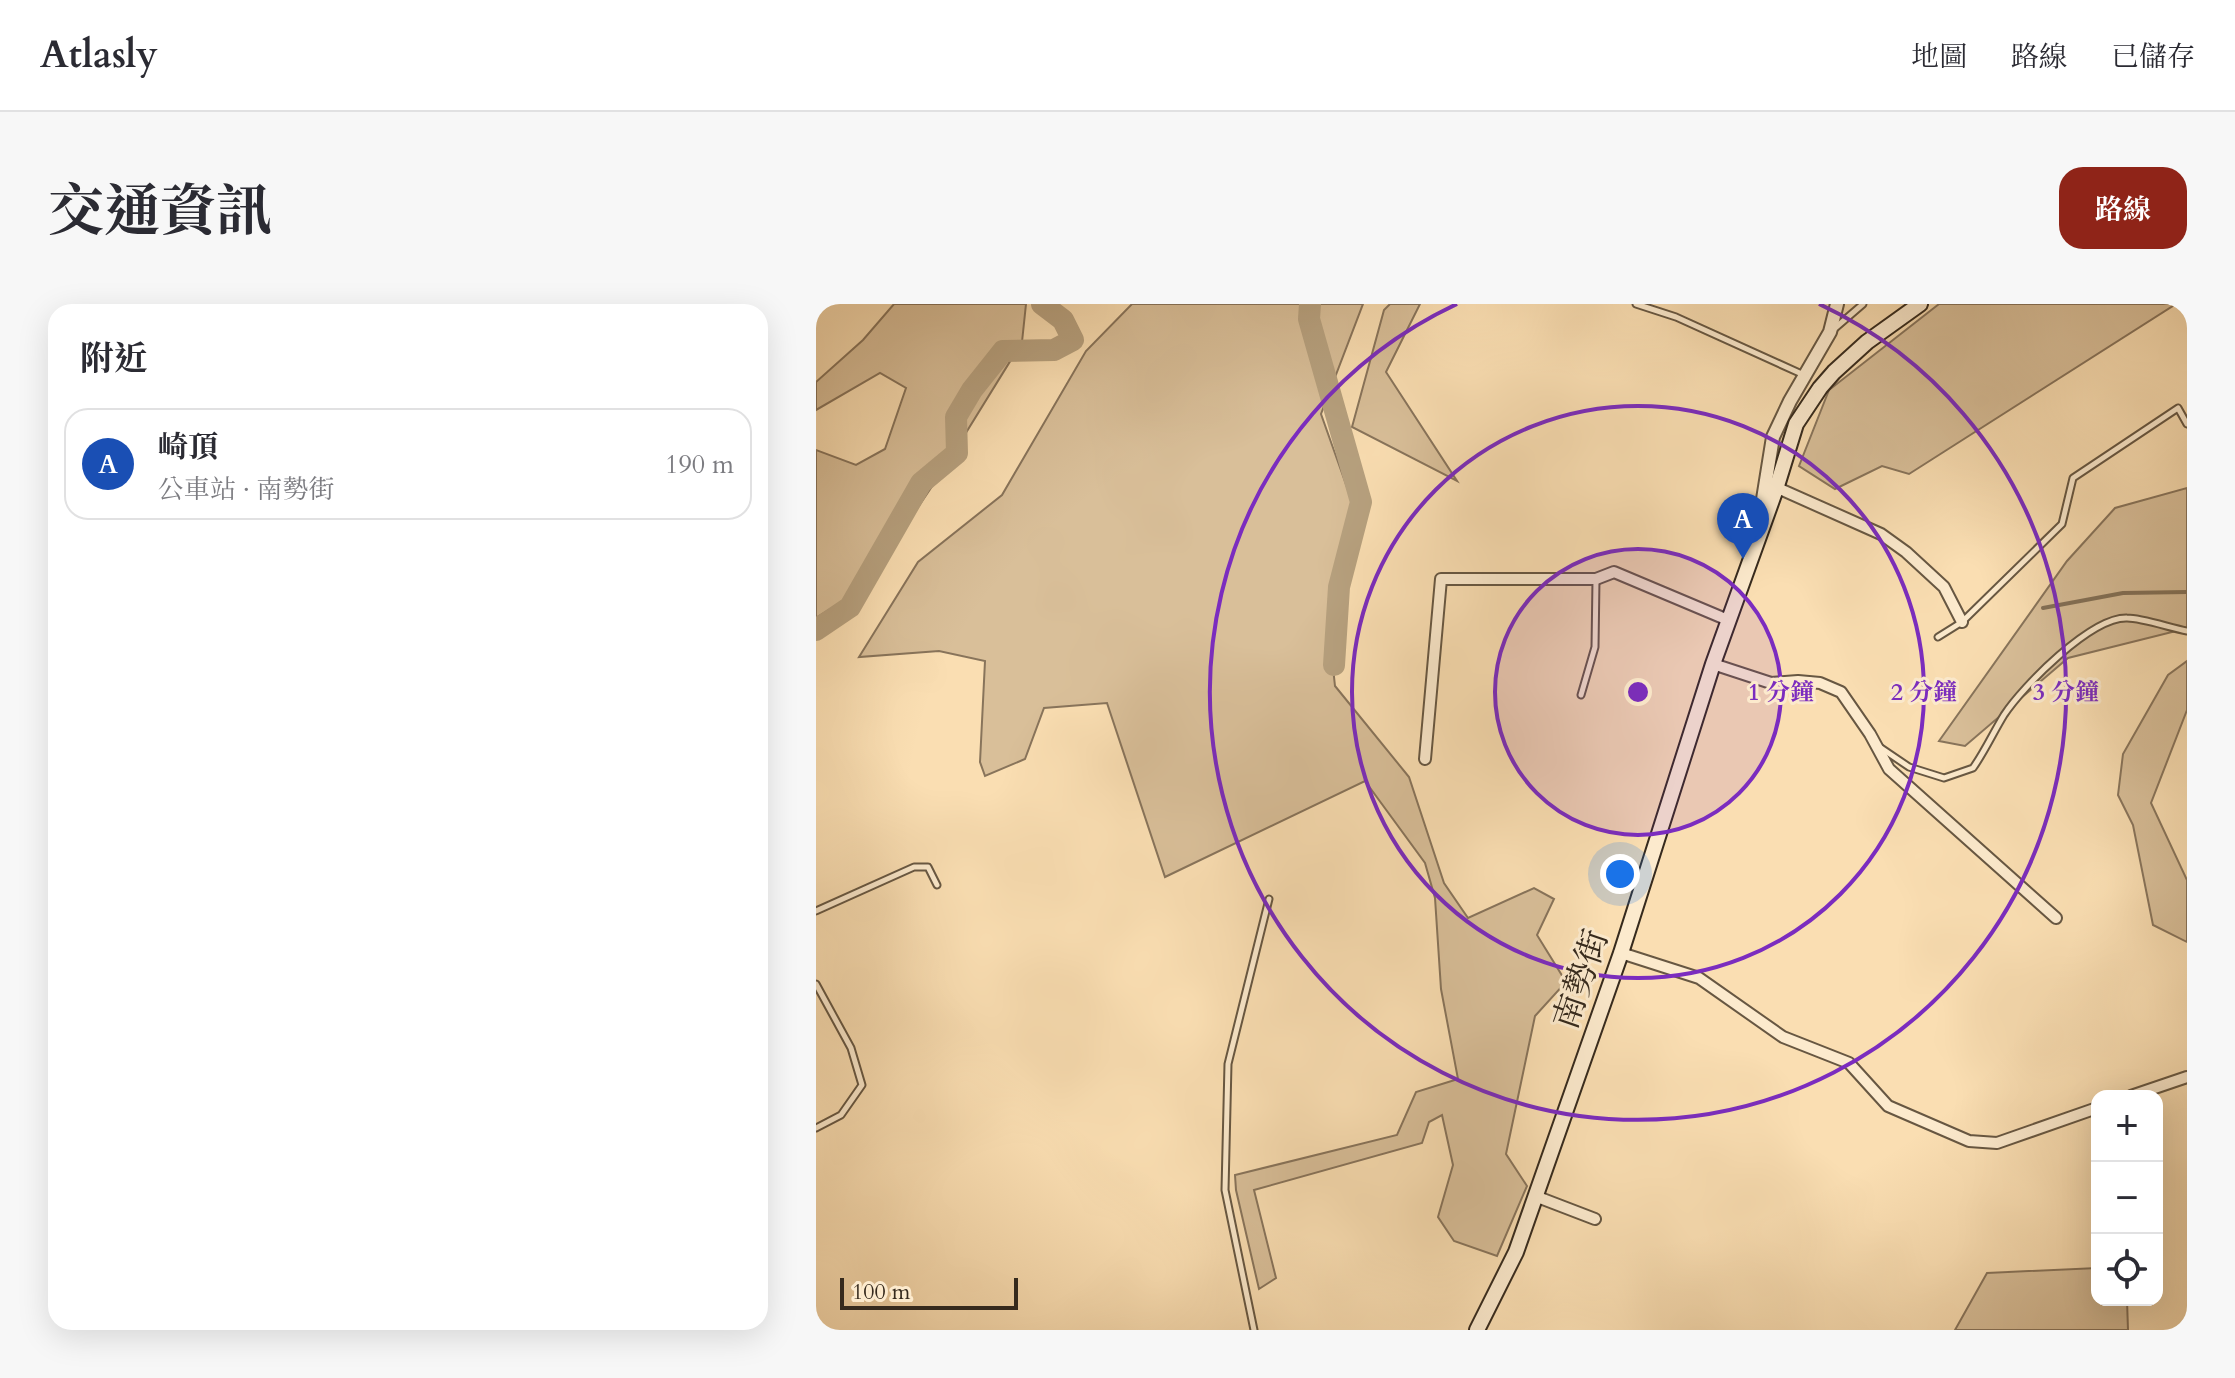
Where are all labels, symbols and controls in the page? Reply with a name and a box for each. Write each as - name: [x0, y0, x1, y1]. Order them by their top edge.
- text: Atlasly: [40, 29, 158, 81]
- text: 地圖: [1911, 38, 1967, 76]
- text: 路線: [2011, 38, 2067, 76]
- text: 已儲存: [2111, 38, 2195, 76]
- button: 路線: [2059, 167, 2187, 249]
- text: 交通資訊: [48, 175, 272, 250]
- text: 附近: [80, 336, 148, 382]
- text: 崎頂: [158, 427, 218, 468]
- text: A: [98, 447, 118, 482]
- text: 190 m: [665, 447, 734, 482]
- text: 公車站 · 南勢街: [158, 472, 335, 507]
- pin: A: [1717, 493, 1769, 559]
- text: 1 分鐘: [1748, 676, 1814, 709]
- text: 2 分鐘: [1891, 676, 1957, 709]
- text: 3 分鐘: [2033, 676, 2099, 709]
- centre of rings: [1624, 678, 1652, 706]
- your location: [1600, 854, 1640, 894]
- street label: 南勢街: [1543, 924, 1619, 1035]
- map controls: [2091, 1090, 2163, 1306]
- button: +: [2091, 1090, 2163, 1162]
- button: −: [2091, 1162, 2163, 1234]
- button: locate: [2091, 1234, 2163, 1306]
- scale bar: [840, 1274, 1018, 1310]
- text: 100 m: [852, 1277, 910, 1307]

